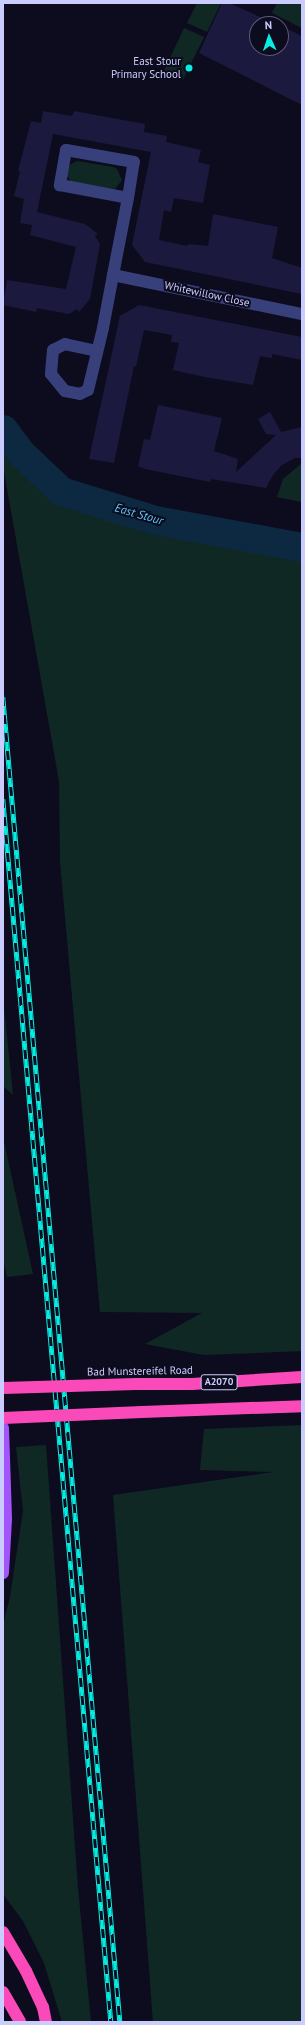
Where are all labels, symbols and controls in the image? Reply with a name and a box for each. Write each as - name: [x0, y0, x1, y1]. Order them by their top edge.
- north arrow: [249, 16, 289, 56]
- text: N: [264, 18, 272, 32]
- place label: East Stour Primary School: [111, 55, 181, 81]
- marker: East Stour Primary School: [184, 63, 194, 73]
- street label: Whitewillow Close: [163, 278, 251, 310]
- water label: East Stour: [113, 500, 165, 528]
- street label: Bad Munstereifel Road: [87, 1363, 193, 1379]
- road number: A2070: [200, 1374, 238, 1390]

